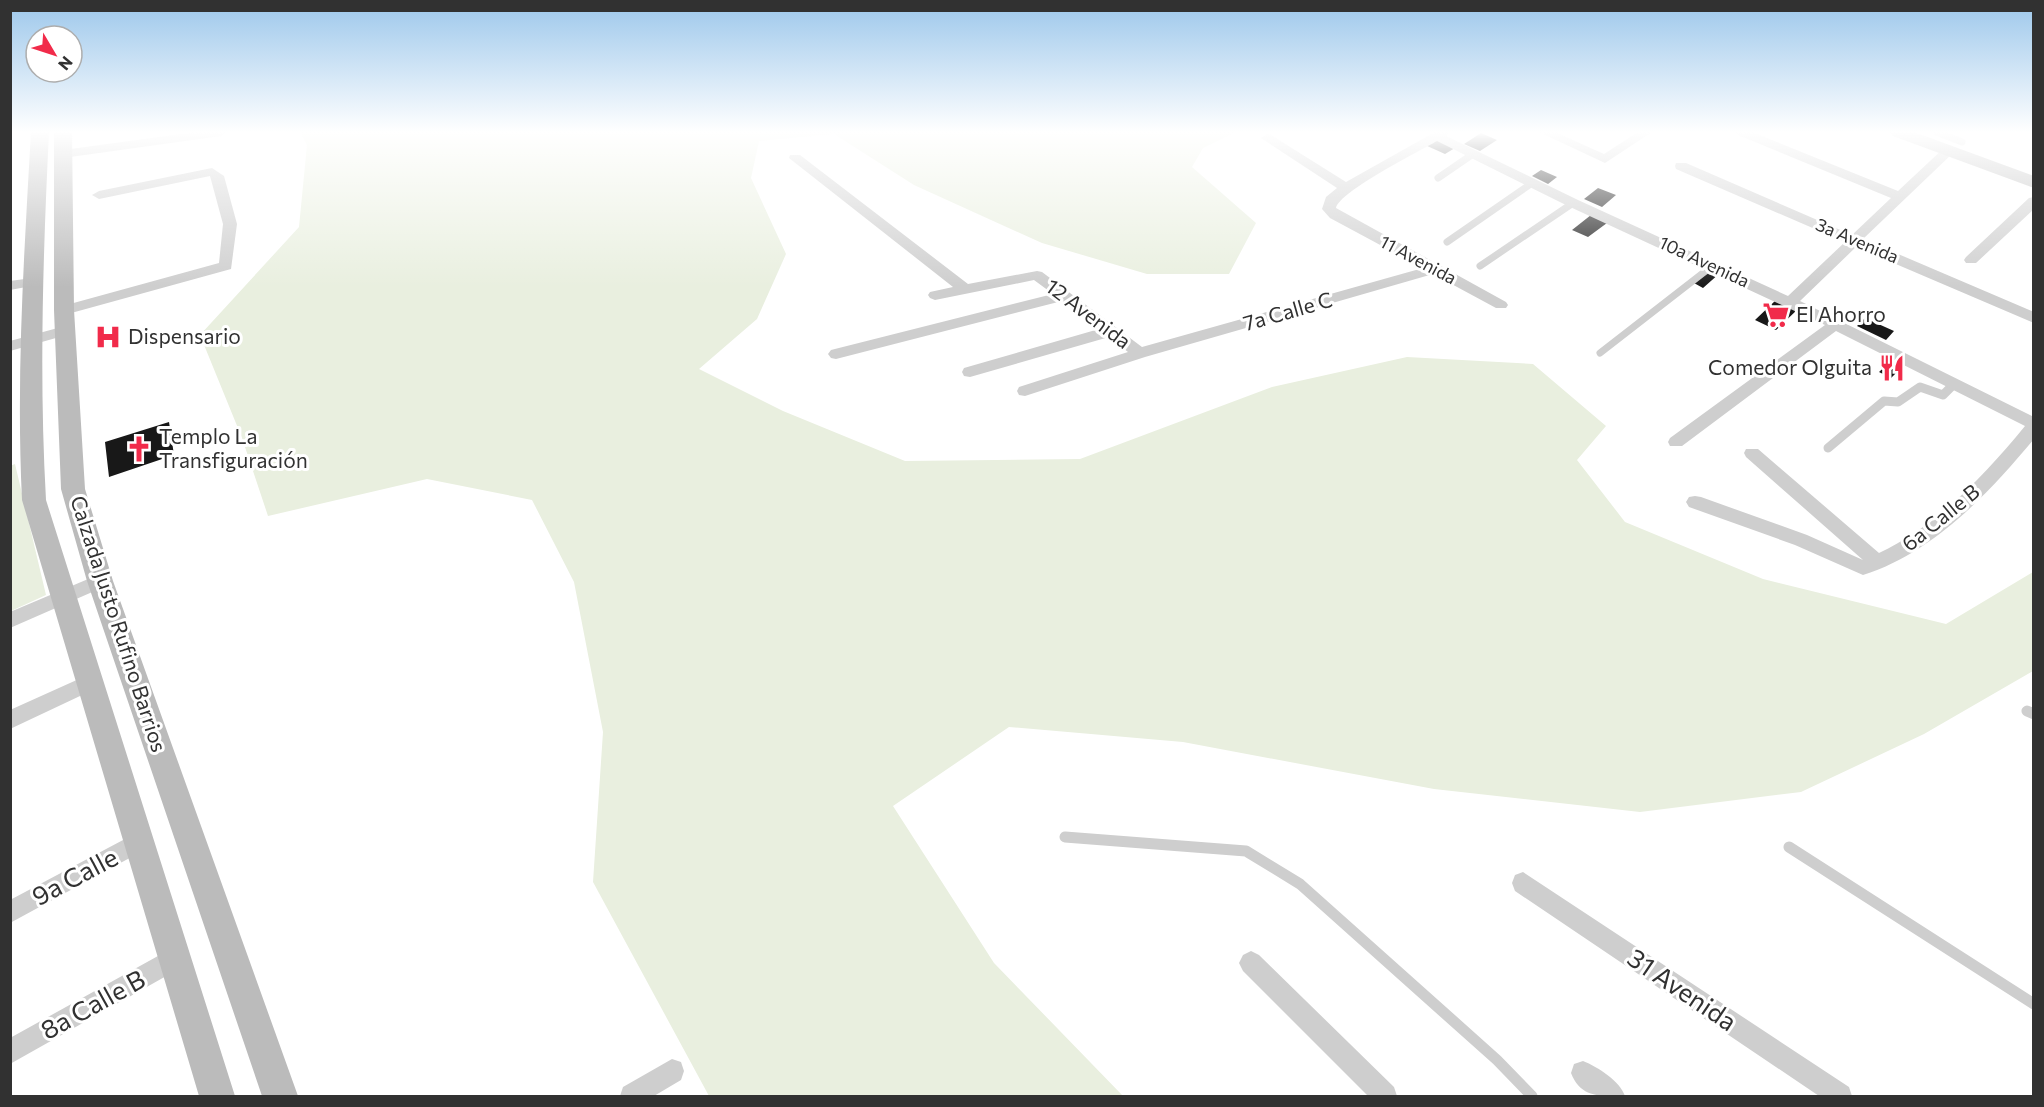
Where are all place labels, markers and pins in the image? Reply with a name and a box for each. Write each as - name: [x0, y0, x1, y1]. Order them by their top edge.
- supermarket icon: El Ahorro: [1761, 300, 1791, 330]
- place label: El Ahorro: [1796, 301, 1886, 326]
- hospital icon: Dispensario: [93, 322, 123, 352]
- place label: Dispensario: [128, 323, 241, 348]
- restaurant icon: Comedor Olguita: [1877, 353, 1907, 383]
- place label: Comedor Olguita: [1708, 354, 1872, 379]
- place label: Templo La Transfiguración: [159, 423, 308, 472]
- church icon: Templo La Transfiguración: [124, 434, 154, 464]

